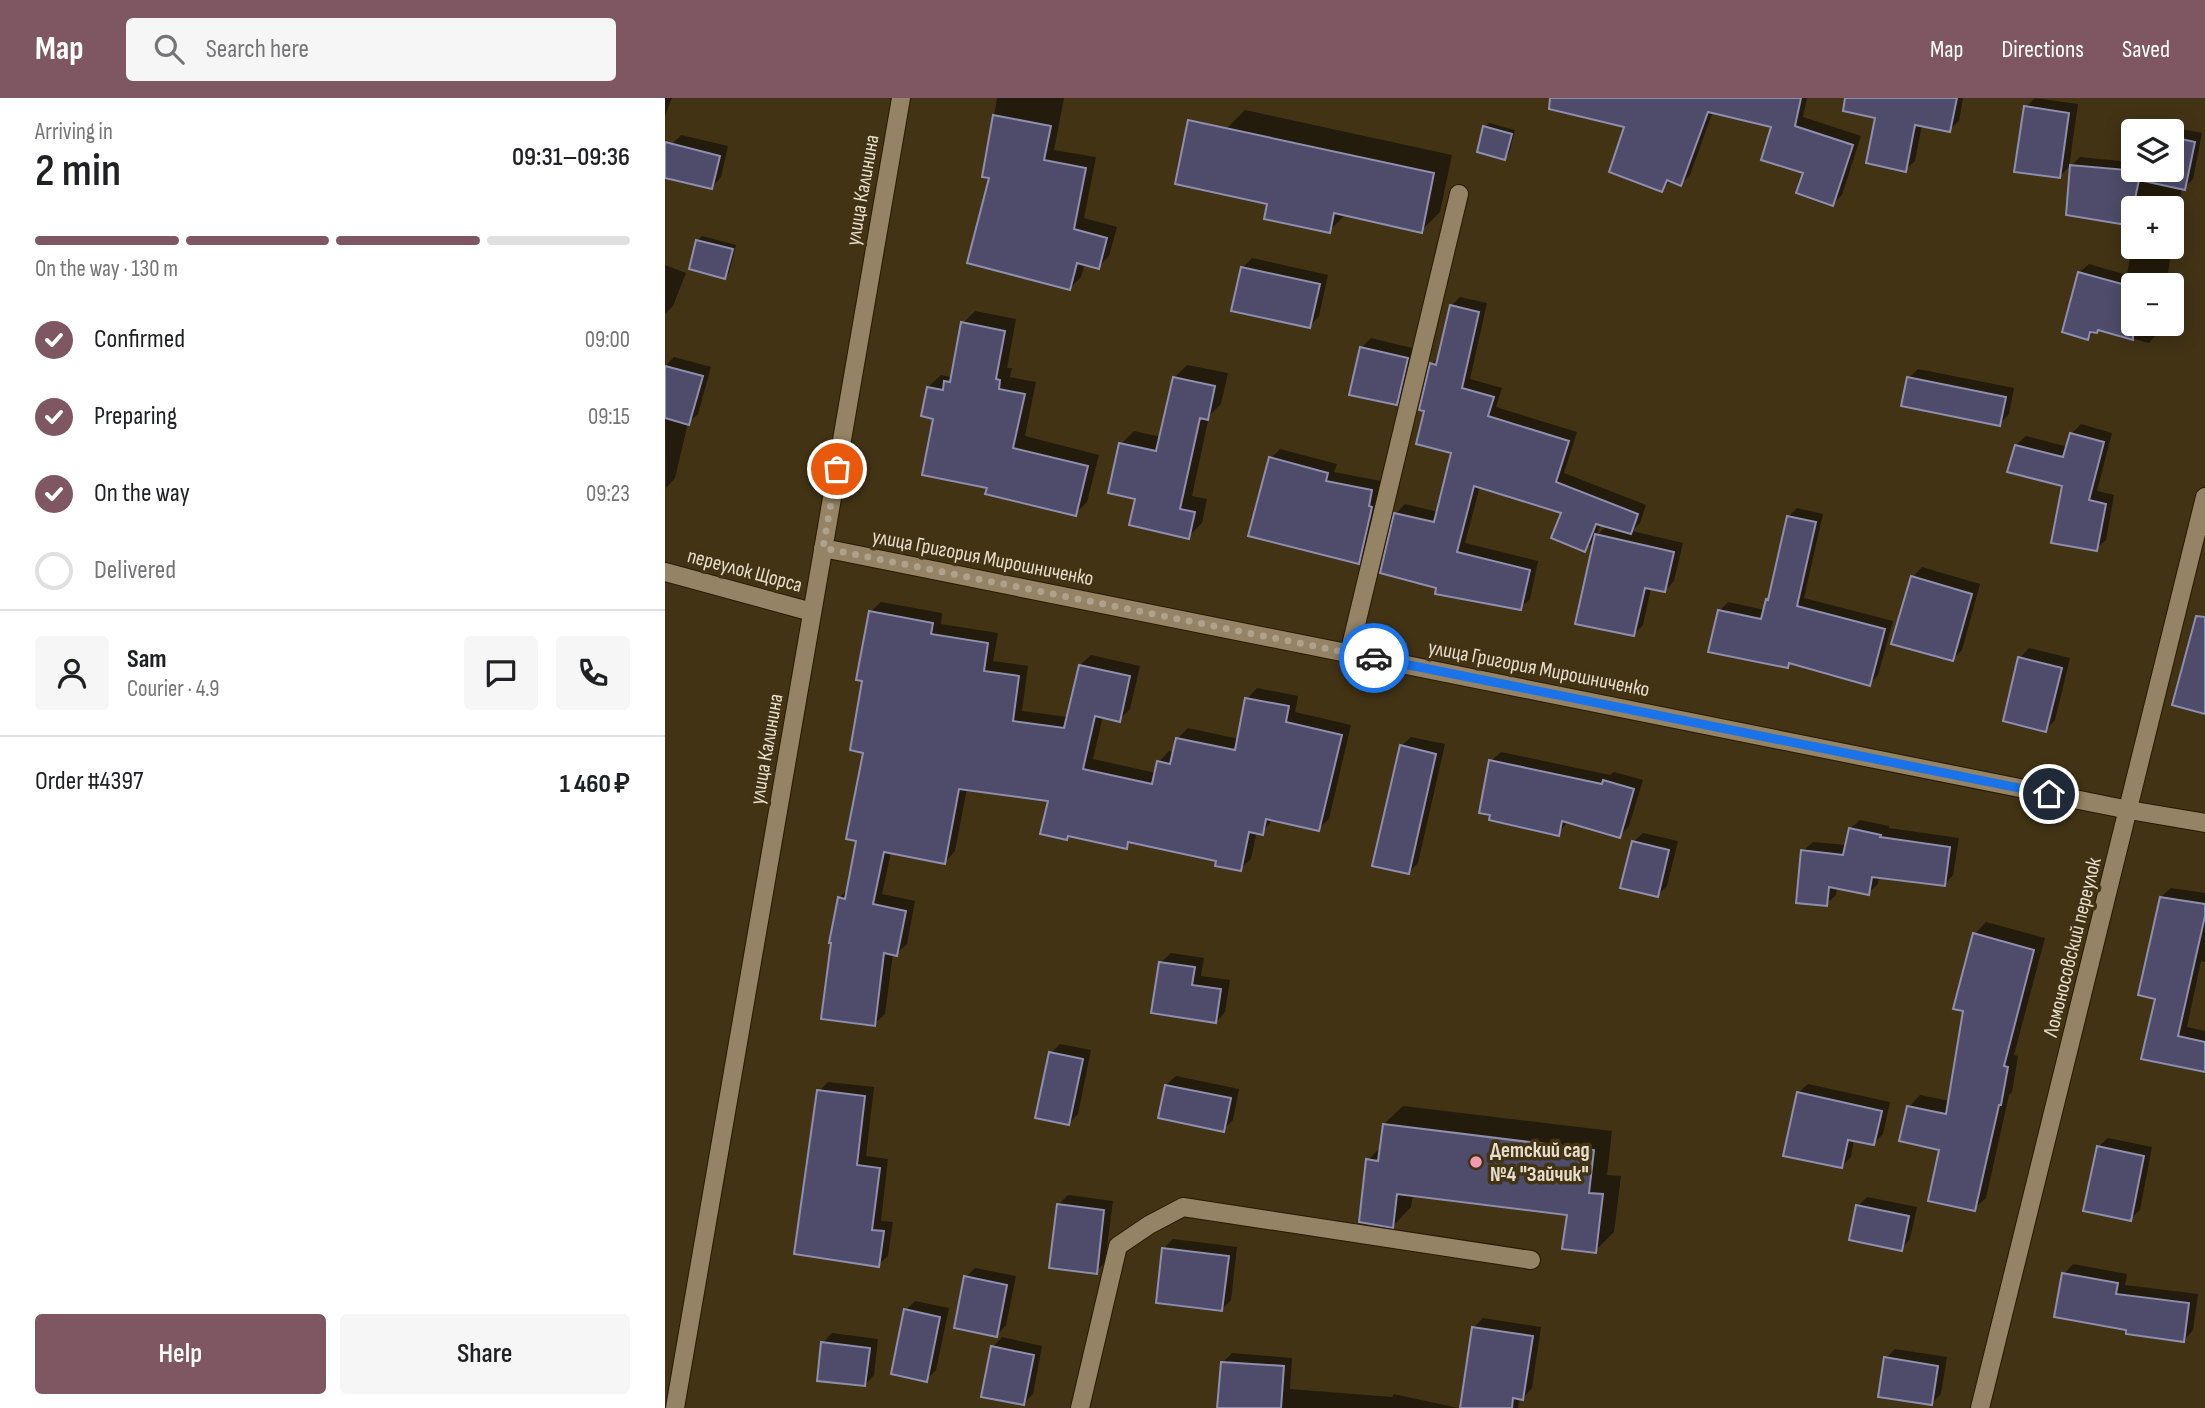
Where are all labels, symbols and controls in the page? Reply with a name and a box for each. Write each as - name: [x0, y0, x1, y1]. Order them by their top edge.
- search box: [126, 18, 616, 81]
- text: Map: [35, 29, 84, 69]
- icon: search: [150, 30, 188, 68]
- text: Search here: [206, 34, 309, 65]
- text: Map: [1930, 35, 1963, 64]
- text: Directions: [2001, 35, 2084, 64]
- text: Saved: [2122, 35, 2170, 64]
- text: Arriving in: [35, 118, 113, 146]
- map controls: [2121, 119, 2184, 336]
- button: layers: [2121, 119, 2184, 182]
- street label: улица Калинина: [840, 133, 885, 248]
- text: 09:31–09:36: [512, 142, 630, 173]
- text: 2 min: [35, 144, 121, 199]
- button: +: [2121, 196, 2184, 259]
- text: On the way · 130 m: [35, 255, 178, 283]
- button: −: [2121, 273, 2184, 336]
- icon: check: [35, 321, 73, 359]
- text: Confirmed: [94, 324, 185, 355]
- text: 09:00: [585, 326, 630, 354]
- icon: check: [35, 398, 73, 436]
- text: Preparing: [94, 401, 177, 432]
- text: 09:15: [588, 403, 630, 431]
- pin: [807, 439, 867, 499]
- icon: bag: [818, 450, 856, 488]
- icon: check: [35, 475, 73, 513]
- text: On the way: [94, 478, 190, 509]
- text: 09:23: [586, 480, 630, 508]
- street label: улица Григория Мирошниченко: [870, 524, 1096, 591]
- street label: переулок Щорса: [685, 543, 805, 598]
- text: Delivered: [94, 555, 176, 586]
- courier: [1339, 623, 1409, 693]
- street label: улица Григория Мирошниченко: [1426, 635, 1652, 702]
- button: person: [35, 636, 109, 710]
- button: chat: [464, 636, 538, 710]
- button: phone: [556, 636, 630, 710]
- icon: car: [1355, 639, 1393, 677]
- text: Sam: [127, 644, 167, 675]
- text: Courier · 4.9: [127, 675, 219, 703]
- street label: улица Калинина: [744, 692, 789, 807]
- pin: [2019, 764, 2079, 824]
- text: Order #4397: [35, 766, 143, 797]
- text: 1 460 ₽: [560, 769, 630, 800]
- icon: home: [2030, 775, 2068, 813]
- street label: Ломоносовский переулок: [2038, 855, 2107, 1040]
- place label: Детский сад №4 "Зайчик": [1490, 1138, 1590, 1187]
- marker: Детский сад №4 "Зайчик": [1468, 1154, 1484, 1170]
- button: Help: [35, 1314, 326, 1394]
- button: Share: [340, 1314, 630, 1394]

